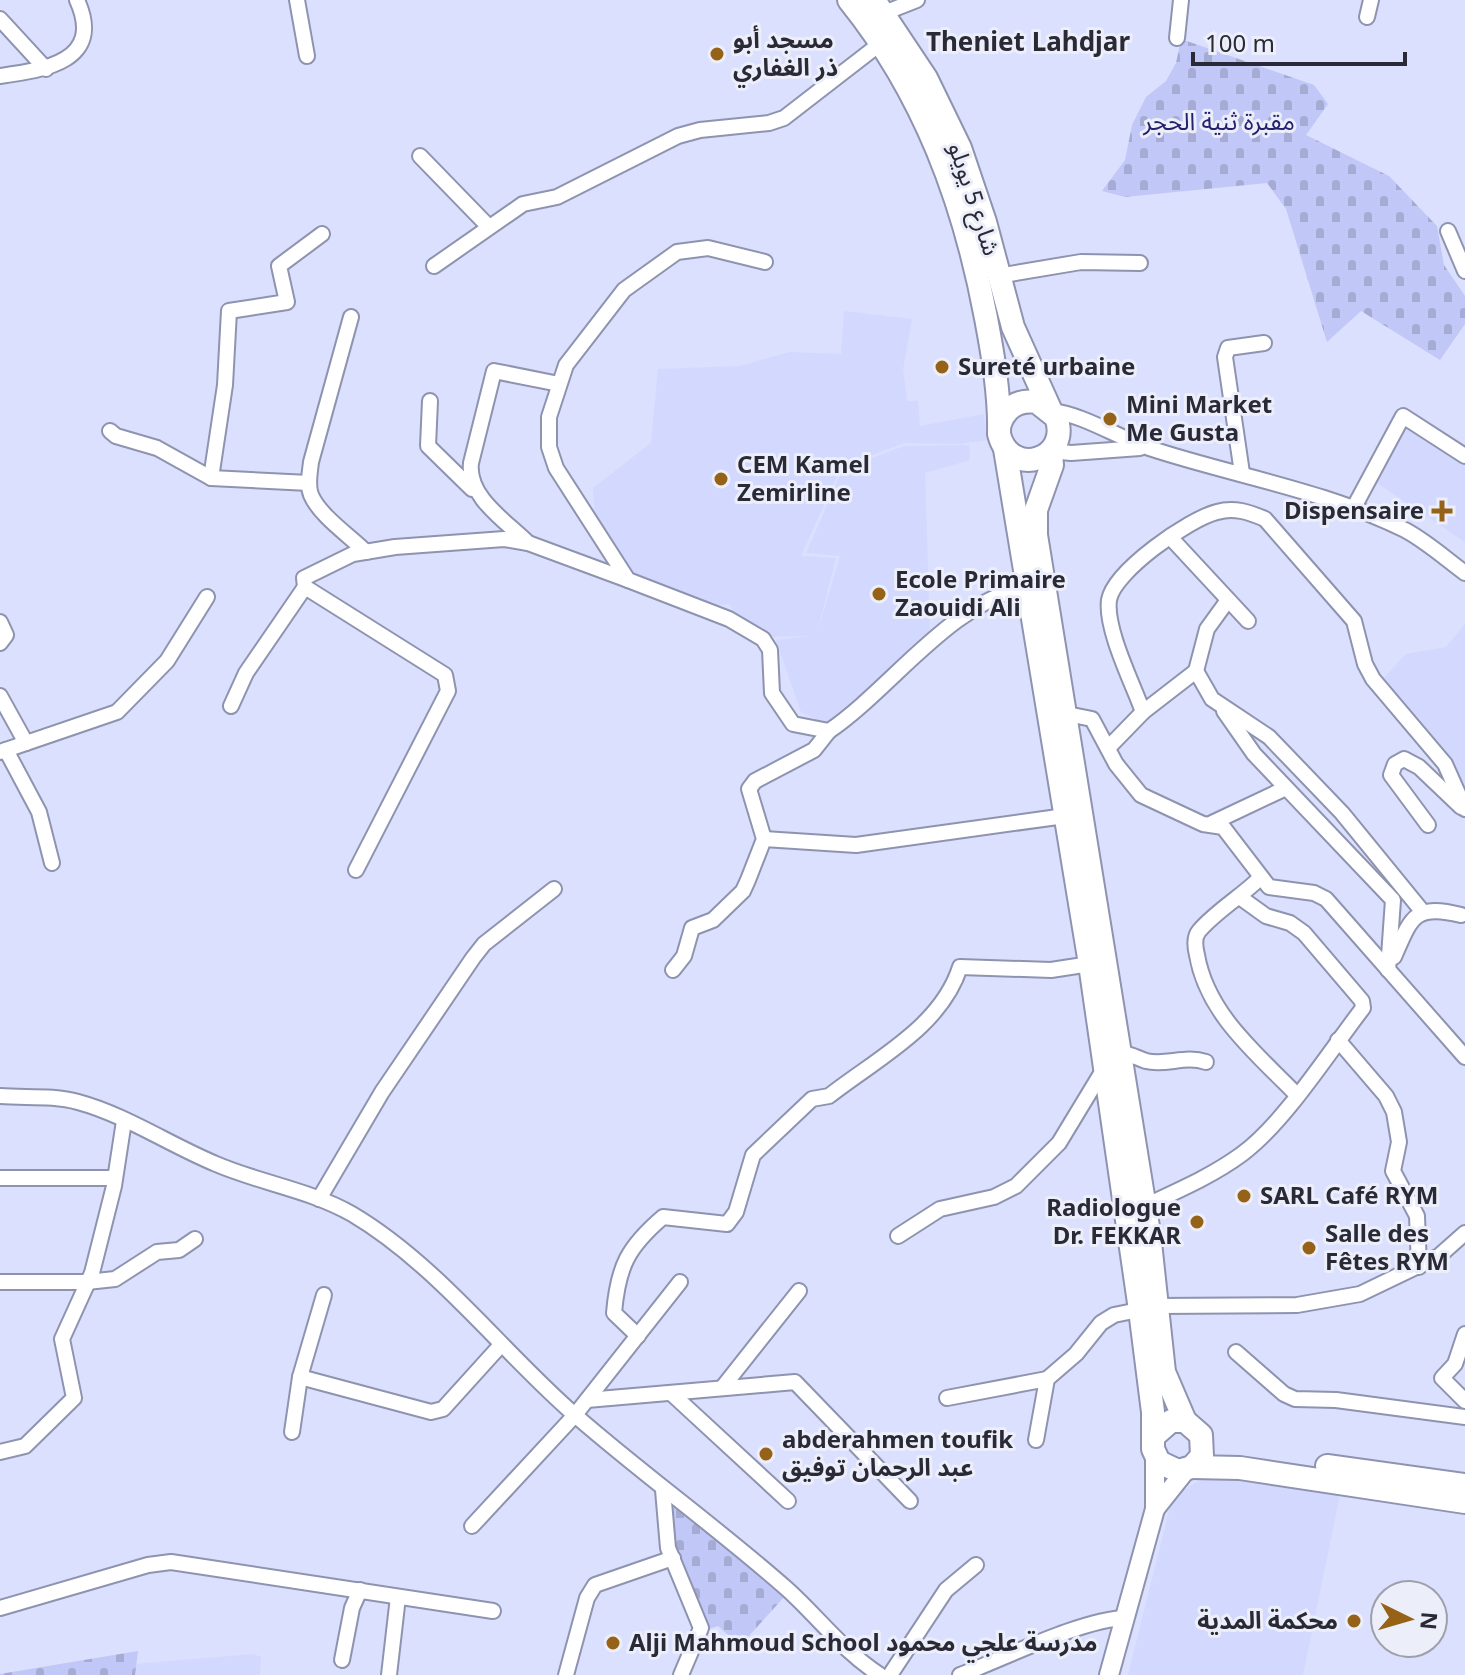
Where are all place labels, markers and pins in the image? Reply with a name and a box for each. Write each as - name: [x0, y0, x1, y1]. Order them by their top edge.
- place label: مسجد أبو ذر الغفاري: [733, 22, 838, 88]
- marker: مسجد أبو ذر الغفاري: [708, 45, 726, 63]
- place label: Sureté urbaine: [958, 349, 1135, 382]
- marker: Sureté urbaine: [933, 358, 951, 376]
- place label: Mini Market Me Gusta: [1126, 387, 1272, 448]
- marker: Mini Market Me Gusta: [1101, 410, 1119, 428]
- place label: CEM Kamel Zemirline: [737, 447, 870, 508]
- marker: CEM Kamel Zemirline: [712, 470, 730, 488]
- place label: Dispensaire: [1284, 493, 1424, 526]
- marker: Dispensaire: [1431, 500, 1453, 522]
- place label: Ecole Primaire Zaouidi Ali: [895, 562, 1066, 623]
- marker: Ecole Primaire Zaouidi Ali: [870, 585, 888, 603]
- place label: SARL Café RYM: [1260, 1178, 1438, 1211]
- marker: SARL Café RYM: [1235, 1187, 1253, 1205]
- place label: Radiologue Dr. FEKKAR: [1046, 1190, 1181, 1251]
- marker: Radiologue Dr. FEKKAR: [1188, 1213, 1206, 1231]
- place label: Salle des Fêtes RYM: [1325, 1216, 1449, 1277]
- marker: Salle des Fêtes RYM: [1300, 1239, 1318, 1257]
- place label: abderahmen toufik عبد الرحمان توفيق: [782, 1422, 1013, 1483]
- marker: abderahmen toufik عبد الرحمان توفيق: [757, 1445, 775, 1463]
- place label: محكمة المدية: [1197, 1603, 1338, 1636]
- marker: محكمة المدية: [1345, 1612, 1363, 1630]
- place label: Alji Mahmoud School مدرسة علجي محمود: [629, 1625, 1098, 1663]
- marker: Alji Mahmoud School مدرسة علجي محمود: [604, 1634, 622, 1652]

